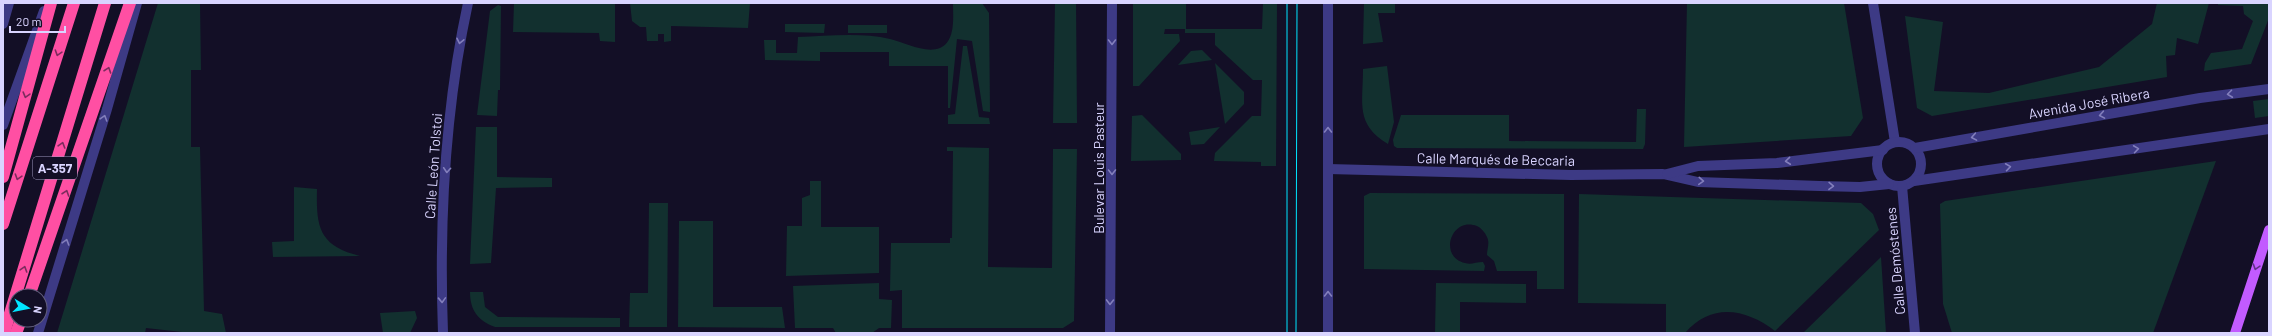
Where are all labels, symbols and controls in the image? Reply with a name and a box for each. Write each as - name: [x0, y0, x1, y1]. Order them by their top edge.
- scale bar: [10, 8, 65, 34]
- text: 20 m: [16, 14, 42, 28]
- one-way arrow: [456, 38, 464, 44]
- one-way arrow: [1108, 39, 1116, 45]
- one-way arrow: [54, 50, 63, 57]
- one-way arrow: [103, 67, 111, 74]
- street label: Avenida José Ribera: [2027, 84, 2151, 122]
- one-way arrow: [2227, 89, 2233, 98]
- one-way arrow: [23, 91, 31, 98]
- street label: Bulevar Louis Pasteur: [1090, 102, 1107, 234]
- one-way arrow: [2099, 110, 2105, 119]
- street label: Calle León Tolstoi: [421, 112, 445, 220]
- one-way arrow: [99, 115, 108, 122]
- one-way arrow: [1324, 127, 1332, 133]
- one-way arrow: [1971, 132, 1977, 141]
- one-way arrow: [57, 142, 66, 149]
- one-way arrow: [2133, 145, 2139, 154]
- street label: Calle Marqués de Beccaria: [1417, 149, 1575, 169]
- road number: A-357: [33, 157, 77, 179]
- one-way arrow: [1785, 157, 1791, 166]
- one-way arrow: [2005, 163, 2011, 172]
- one-way arrow: [442, 167, 451, 173]
- one-way arrow: [1108, 169, 1116, 175]
- one-way arrow: [14, 174, 23, 181]
- one-way arrow: [1698, 177, 1704, 186]
- one-way arrow: [1828, 182, 1834, 190]
- one-way arrow: [61, 190, 69, 197]
- street label: Calle Demóstenes: [1882, 206, 1908, 316]
- one-way arrow: [61, 239, 70, 246]
- one-way arrow: [2253, 263, 2261, 270]
- one-way arrow: [19, 266, 28, 273]
- north arrow: [8, 288, 48, 328]
- one-way arrow: [1324, 291, 1332, 297]
- one-way arrow: [437, 297, 446, 303]
- one-way arrow: [1106, 299, 1114, 305]
- text: N: [31, 305, 45, 315]

